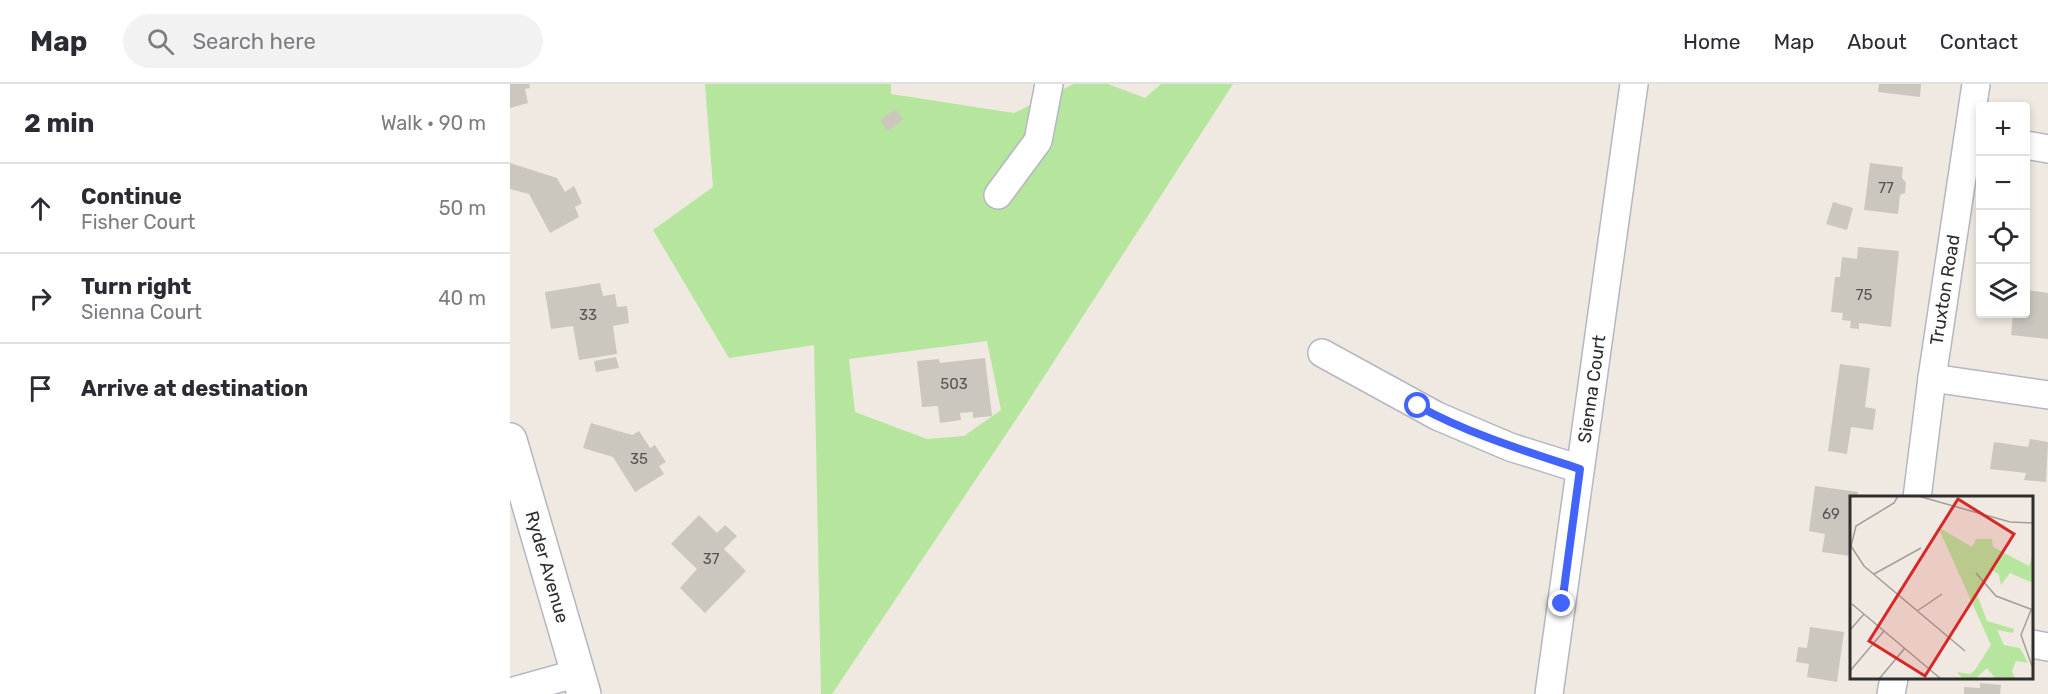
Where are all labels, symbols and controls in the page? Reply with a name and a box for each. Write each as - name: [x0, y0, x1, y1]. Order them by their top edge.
- search box: [123, 14, 543, 68]
- text: Map: [30, 25, 87, 58]
- icon: search: [144, 25, 177, 58]
- text: Search here: [192, 28, 316, 55]
- text: Home: [1683, 29, 1740, 54]
- text: Map: [1773, 29, 1814, 54]
- text: About: [1847, 29, 1907, 54]
- text: Contact: [1940, 29, 2018, 54]
- map controls: [1976, 102, 2030, 318]
- button: +: [1976, 102, 2030, 156]
- text: 2 min: [24, 108, 94, 139]
- text: Walk · 90 m: [381, 111, 486, 135]
- button: −: [1976, 156, 2030, 210]
- house number: 77: [1878, 179, 1894, 197]
- text: Continue: [81, 183, 182, 210]
- icon: ahead: [24, 192, 57, 225]
- text: 50 m: [439, 196, 486, 220]
- text: Fisher Court: [81, 210, 195, 234]
- button: locate: [1976, 210, 2030, 264]
- street label: Truxton Road: [1925, 233, 1965, 347]
- button: layers: [1976, 264, 2030, 318]
- text: Turn right: [81, 273, 191, 300]
- icon: right: [24, 282, 57, 315]
- text: 40 m: [438, 286, 486, 310]
- house number: 75: [1856, 286, 1872, 304]
- text: Sienna Court: [81, 300, 202, 324]
- house number: 33: [579, 306, 597, 324]
- street label: Sienna Court: [1574, 334, 1610, 444]
- icon: arrive: [24, 372, 57, 405]
- text: Arrive at destination: [81, 375, 308, 402]
- house number: 503: [940, 375, 968, 393]
- route start: [1404, 392, 1430, 418]
- house number: 35: [630, 450, 648, 468]
- inset map: [1850, 496, 2033, 679]
- house number: 69: [1822, 505, 1840, 523]
- street label: Ryder Avenue: [520, 508, 574, 626]
- house number: 37: [703, 550, 720, 568]
- route end: [1548, 590, 1574, 616]

